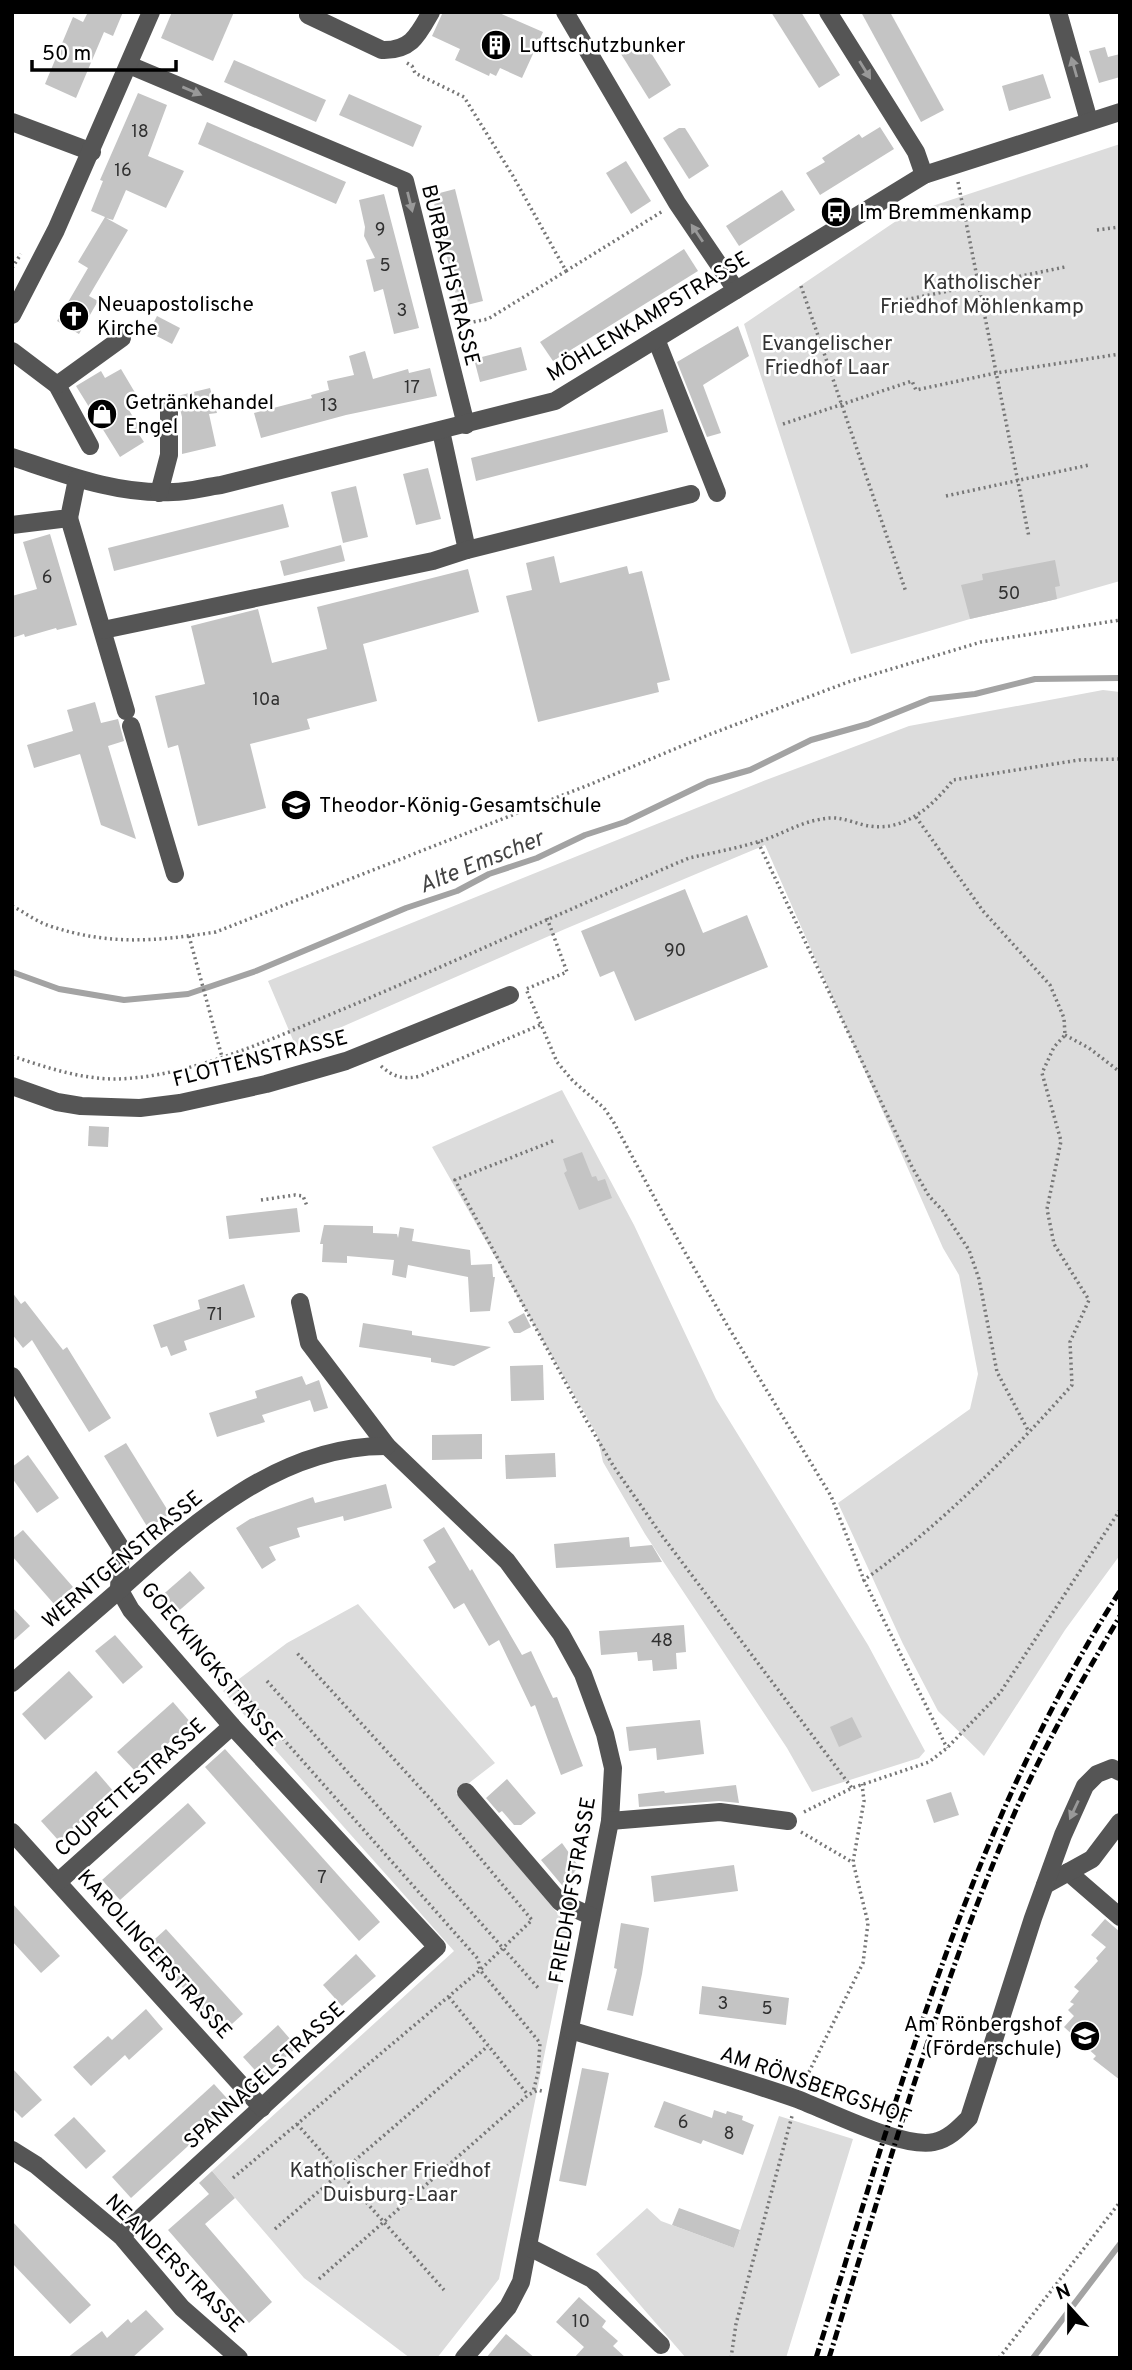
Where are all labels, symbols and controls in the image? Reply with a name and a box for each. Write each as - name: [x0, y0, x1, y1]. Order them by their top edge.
- scale bar: [32, 28, 175, 72]
- building icon: Luftschutzbunker: [479, 28, 513, 62]
- place label: Luftschutzbunker: [519, 33, 685, 60]
- text: 50 m: [42, 41, 91, 68]
- one-way arrow: [1068, 56, 1078, 77]
- one-way arrow: [858, 60, 871, 80]
- one-way arrow: [182, 86, 203, 97]
- house number: 18: [131, 121, 149, 144]
- house number: 16: [114, 160, 132, 183]
- street label: BURBACHSTRASSE: [414, 182, 485, 369]
- one-way arrow: [405, 191, 416, 213]
- bus stop icon: Im Bremmenkamp: [819, 195, 853, 229]
- place label: Im Bremmenkamp: [859, 200, 1032, 227]
- house number: 9: [375, 219, 385, 242]
- one-way arrow: [691, 224, 704, 243]
- street label: MÖHLENKAMPSTRASSE: [542, 246, 755, 389]
- house number: 5: [379, 255, 391, 278]
- park label: Katholischer Friedhof Möhlenkamp: [880, 270, 1084, 321]
- place label: Neuapostolische Kirche: [97, 292, 254, 343]
- church icon: Neuapostolische Kirche: [57, 299, 91, 333]
- house number: 3: [397, 300, 407, 323]
- park label: Evangelischer Friedhof Laar: [761, 331, 893, 382]
- house number: 17: [404, 377, 420, 400]
- place label: Getränkehandel Engel: [125, 390, 274, 441]
- house number: 13: [320, 395, 338, 418]
- shop icon: Getränkehandel Engel: [85, 397, 119, 431]
- house number: 6: [42, 567, 52, 590]
- house number: 50: [998, 583, 1020, 606]
- house number: 10a: [252, 689, 280, 712]
- school or university icon: Theodor-König-Gesamtschule: [279, 788, 313, 822]
- place label: Theodor-König-Gesamtschule: [319, 793, 601, 820]
- water label: Alte Emscher: [415, 824, 551, 901]
- house number: 90: [664, 940, 686, 963]
- street label: FLOTTENSTRASSE: [170, 1025, 351, 1094]
- house number: 71: [207, 1304, 223, 1327]
- street label: WERNTGENSTRASSE: [37, 1485, 209, 1635]
- street label: GOECKINGKSTRASSE: [134, 1577, 288, 1753]
- house number: 48: [651, 1630, 673, 1653]
- street label: COUPETTESTRASSE: [49, 1713, 213, 1863]
- street label: FRIEDHOFSTRASSE: [544, 1795, 603, 1986]
- one-way arrow: [1068, 1800, 1080, 1820]
- street label: KAROLINGERSTRASSE: [71, 1865, 237, 2045]
- house number: 7: [317, 1867, 327, 1890]
- house number: 3: [718, 1993, 728, 2016]
- street label: SPANNAGELSTRASSE: [179, 1997, 351, 2156]
- house number: 5: [761, 1998, 773, 2021]
- place label: Am Rönbergshof (Förderschule): [904, 2012, 1062, 2063]
- school or university icon: Am Rönbergshof (Förderschule): [1068, 2019, 1102, 2053]
- street label: AM RÖNSBERGSHOF: [716, 2041, 915, 2132]
- house number: 6: [678, 2112, 688, 2135]
- house number: 8: [724, 2123, 735, 2146]
- park label: Katholischer Friedhof Duisburg-Laar: [289, 2158, 491, 2209]
- street label: NEANDERSTRASSE: [99, 2189, 249, 2339]
- north arrow: [1034, 2272, 1104, 2342]
- text: N: [1053, 2279, 1074, 2307]
- house number: 10: [572, 2311, 590, 2334]

